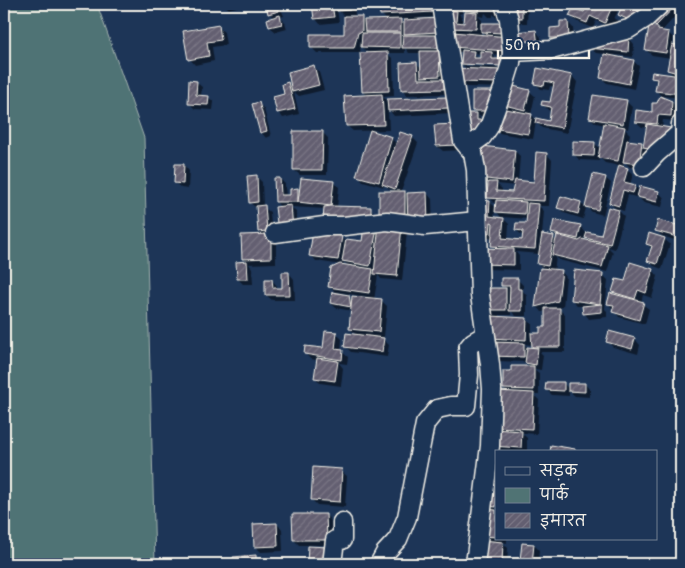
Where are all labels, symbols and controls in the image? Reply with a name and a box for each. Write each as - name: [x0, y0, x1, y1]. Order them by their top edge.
- scale bar: [498, 28, 589, 60]
- text: 50 m: [505, 36, 540, 55]
- legend: [495, 450, 658, 540]
- text: सड़क: [539, 462, 578, 481]
- text: पार्क: [539, 483, 570, 505]
- text: इमारत: [540, 512, 587, 531]

